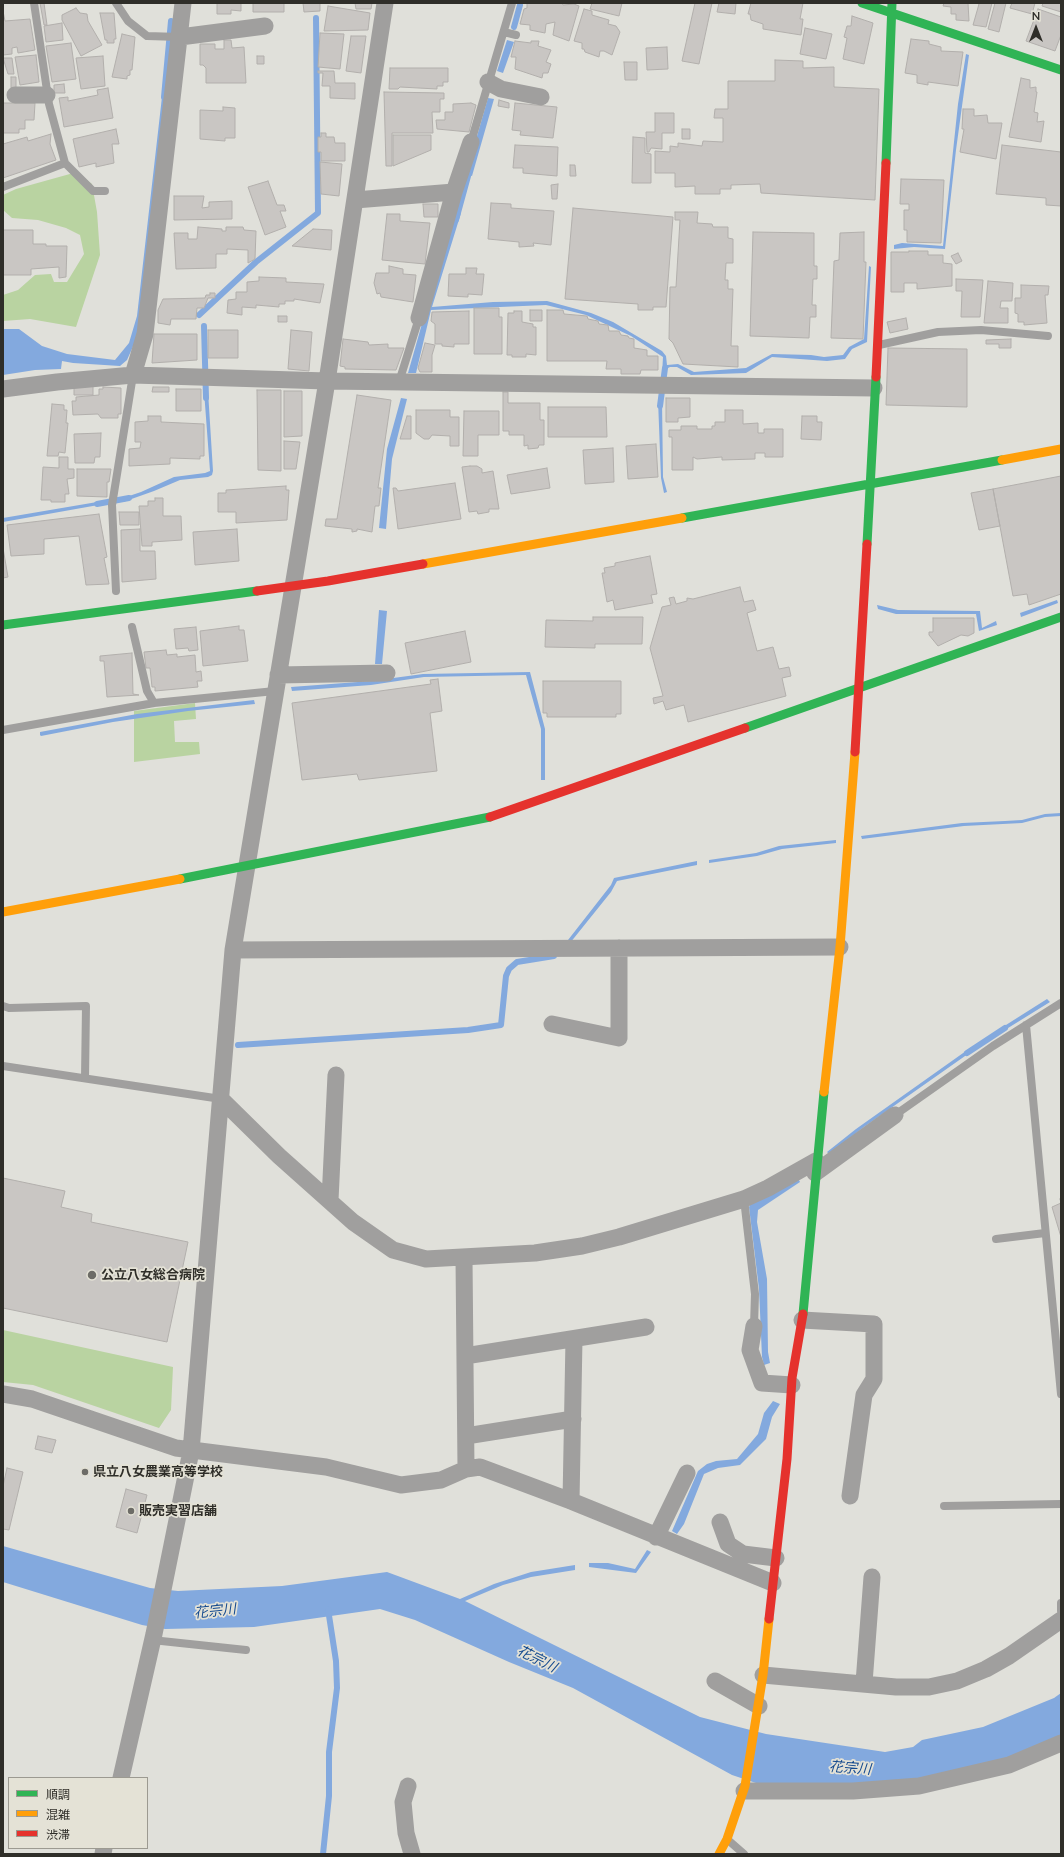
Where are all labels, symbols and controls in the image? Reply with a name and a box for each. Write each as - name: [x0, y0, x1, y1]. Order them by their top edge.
- north arrow: [1016, 8, 1056, 48]
- text: N: [1032, 9, 1040, 22]
- place label: 公立八女総合病院: [101, 1267, 205, 1283]
- marker: 公立八女総合病院: [86, 1269, 98, 1281]
- place label: 県立八女農業高等学校: [93, 1464, 223, 1480]
- marker: 県立八女農業高等学校: [80, 1467, 90, 1477]
- place label: 販売実習店舗: [139, 1503, 217, 1519]
- marker: 販売実習店舗: [126, 1506, 136, 1516]
- water label: 花宗川: [193, 1600, 237, 1622]
- water label: 花宗川: [514, 1642, 560, 1676]
- water label: 花宗川: [828, 1758, 872, 1778]
- legend: [8, 1777, 148, 1849]
- text: 順調: [46, 1787, 70, 1802]
- text: 混雑: [46, 1807, 70, 1822]
- text: 渋滞: [46, 1827, 70, 1842]

